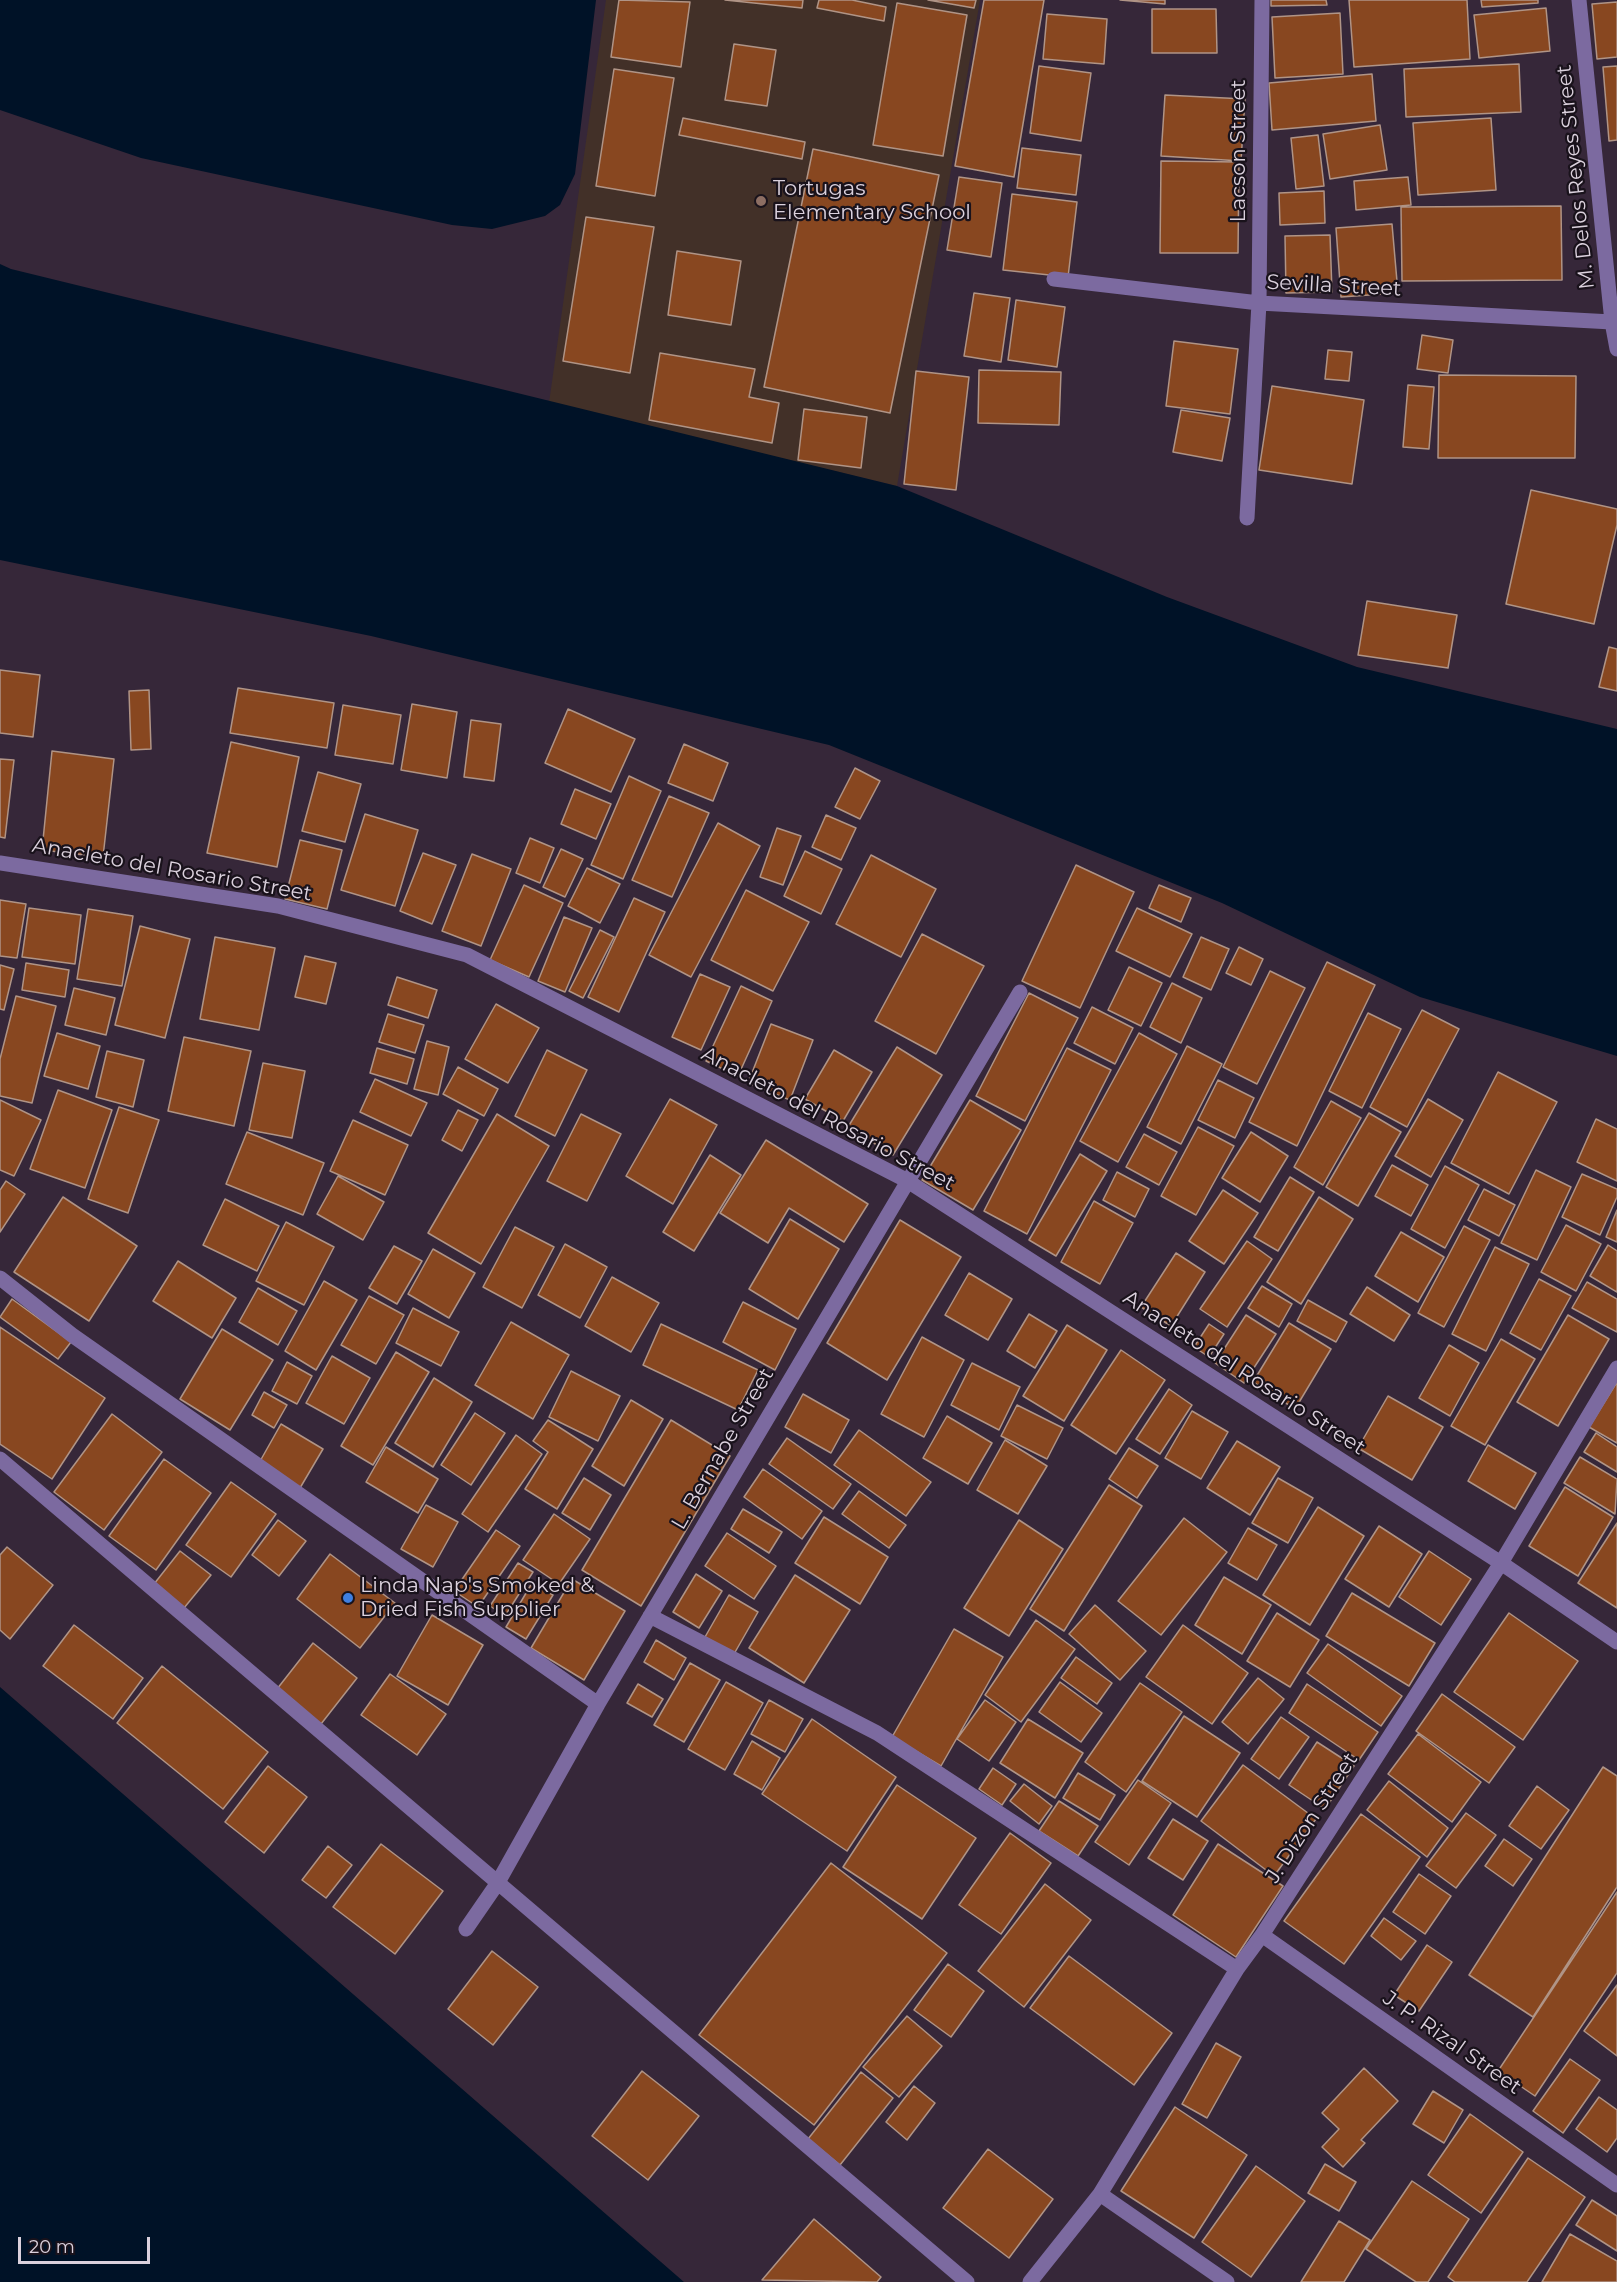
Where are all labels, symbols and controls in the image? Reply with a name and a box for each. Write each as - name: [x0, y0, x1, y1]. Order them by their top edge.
- street label: M. Delos Reyes Street: [1552, 64, 1600, 290]
- street label: Lacson Street: [1226, 79, 1252, 223]
- place label: Tortugas Elementary School: [773, 176, 971, 226]
- marker: Tortugas Elementary School: [754, 194, 768, 208]
- street label: Sevilla Street: [1266, 270, 1402, 302]
- street label: Anacleto del Rosario Street: [30, 833, 314, 907]
- street label: Anacleto del Rosario Street: [697, 1041, 959, 1197]
- street label: Anacleto del Rosario Street: [1118, 1285, 1370, 1461]
- street label: L. Bernabe Street: [667, 1364, 779, 1534]
- place label: Linda Nap's Smoked & Dried Fish Supplier: [360, 1573, 595, 1623]
- marker: Linda Nap's Smoked & Dried Fish Supplier: [341, 1591, 355, 1605]
- street label: J. Dizon Street: [1261, 1748, 1363, 1888]
- street label: J. P. Rizal Street: [1378, 1986, 1526, 2100]
- scale bar: [21, 2225, 153, 2263]
- text: 20 m: [29, 2236, 75, 2258]

